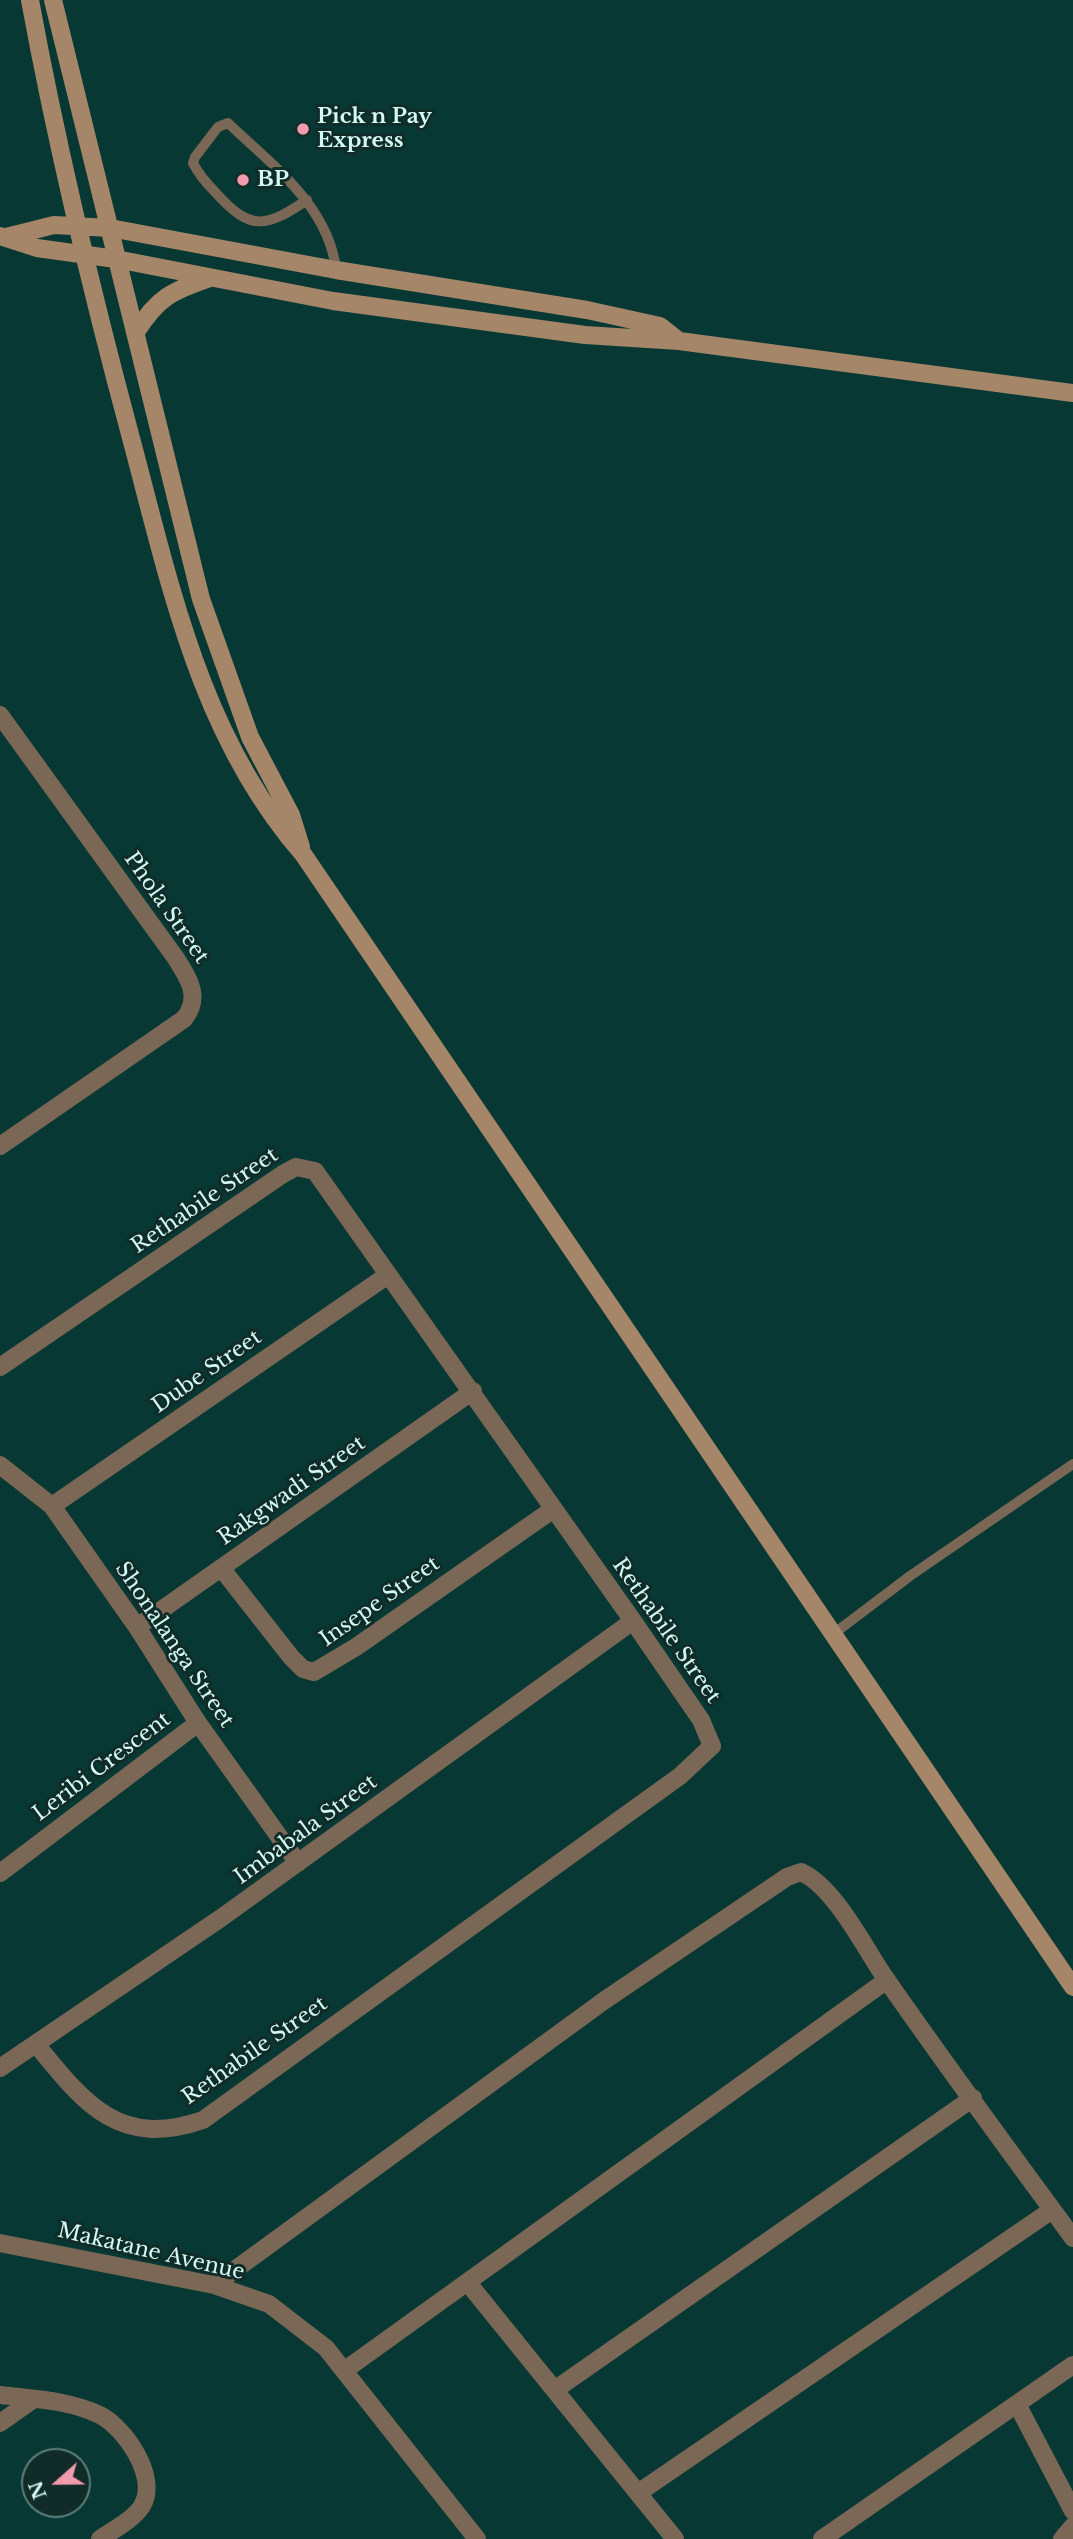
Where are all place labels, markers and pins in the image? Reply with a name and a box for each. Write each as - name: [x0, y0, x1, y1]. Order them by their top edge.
- place label: Pick n Pay Express: [317, 104, 432, 154]
- marker: Pick n Pay Express: [295, 121, 311, 137]
- place label: BP: [257, 167, 289, 193]
- marker: BP: [235, 172, 251, 188]

